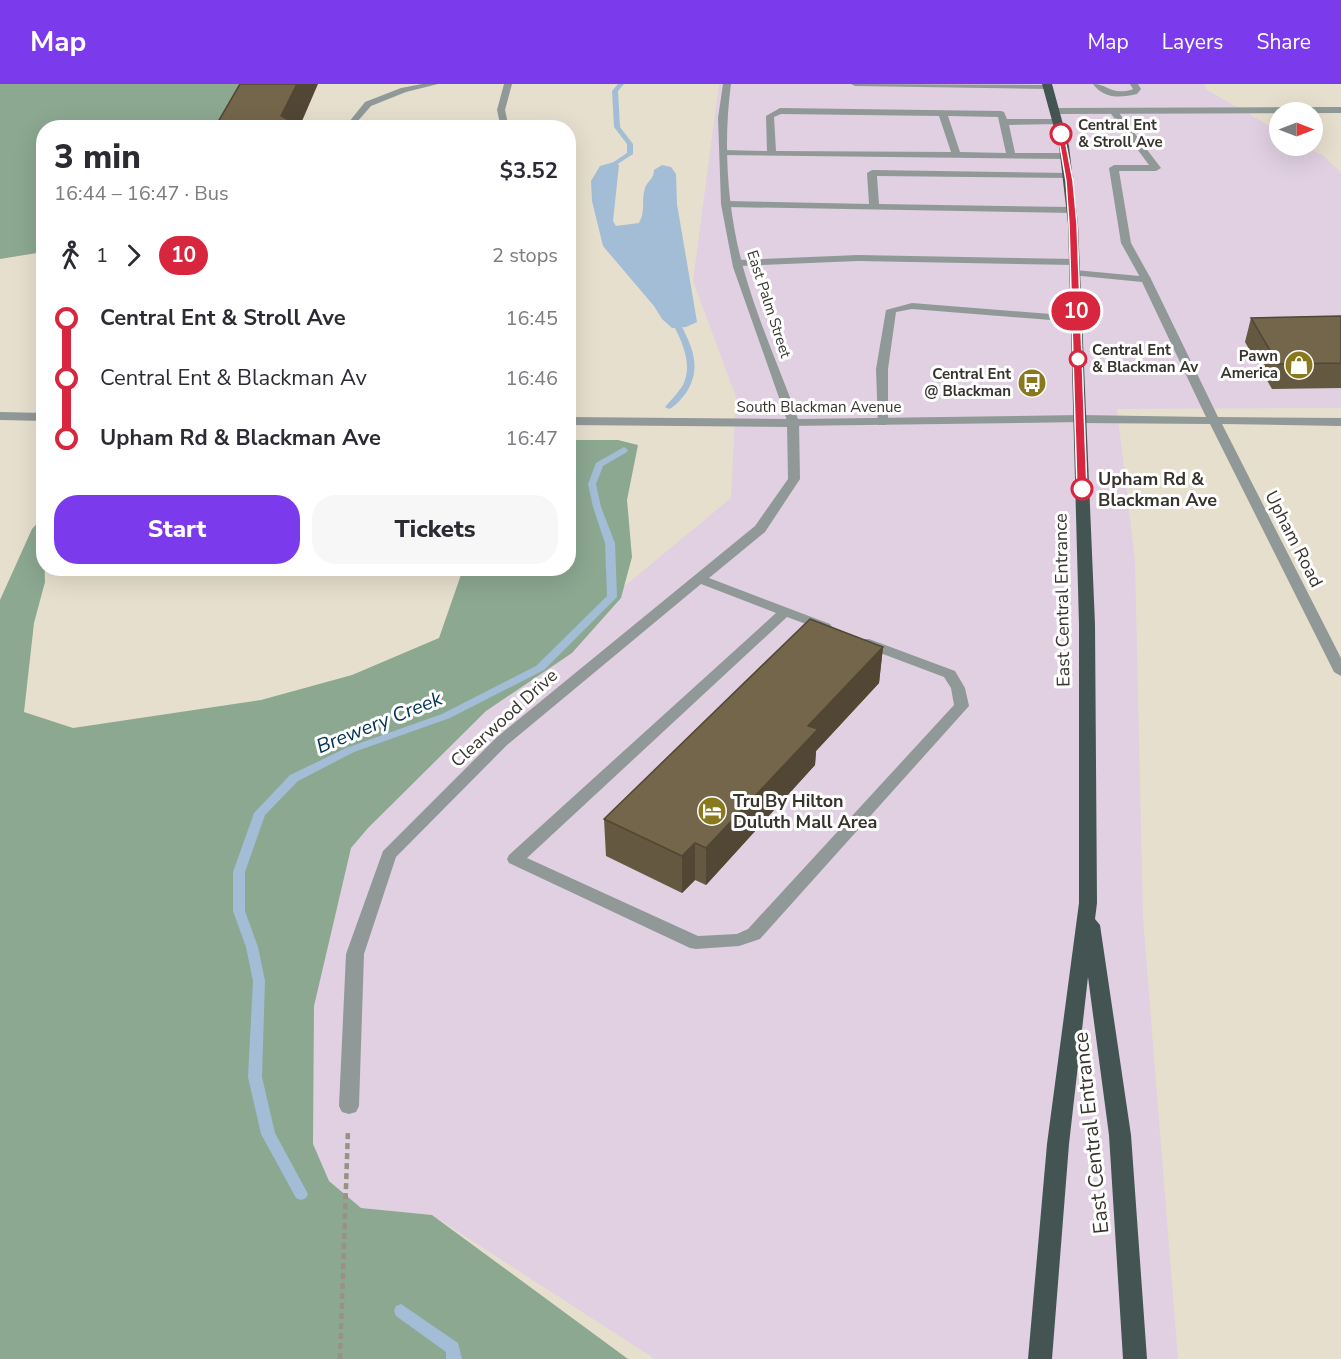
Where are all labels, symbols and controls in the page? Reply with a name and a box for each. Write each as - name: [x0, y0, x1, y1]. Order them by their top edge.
- text: Map: [30, 23, 86, 61]
- text: Map: [1087, 28, 1129, 56]
- text: Layers: [1162, 28, 1223, 56]
- text: Share: [1256, 28, 1311, 56]
- north arrow: [1269, 102, 1323, 156]
- map controls: [1269, 102, 1323, 156]
- place label: Central Ent & Stroll Ave: [1078, 115, 1163, 152]
- marker: Central Ent & Stroll Ave: [1050, 123, 1072, 145]
- text: 3 min: [54, 135, 141, 180]
- text: $3.52: [500, 156, 558, 186]
- text: 16:44 – 16:47 · Bus: [54, 180, 229, 207]
- icon: walk: [54, 239, 87, 272]
- icon: forward: [117, 239, 150, 272]
- text: 10: [171, 241, 196, 269]
- text: 1: [96, 242, 108, 269]
- text: 2 stops: [492, 242, 558, 269]
- street label: East Palm Street: [742, 248, 796, 361]
- line badge: 10: [1049, 292, 1103, 330]
- text: 10: [1063, 297, 1089, 325]
- text: Central Ent & Stroll Ave: [100, 303, 346, 333]
- text: 16:45: [505, 305, 558, 332]
- place label: Central Ent & Blackman Av: [1092, 340, 1198, 377]
- place label: Pawn America: [1221, 346, 1278, 383]
- shop icon: Pawn America: [1283, 349, 1315, 381]
- marker: Central Ent & Blackman Av: [1069, 350, 1087, 368]
- text: Central Ent & Blackman Av: [100, 363, 367, 393]
- place label: Central Ent @ Blackman: [924, 364, 1011, 401]
- text: 16:46: [505, 365, 558, 392]
- bus stop icon: Central Ent @ Blackman: [1016, 367, 1048, 399]
- street label: South Blackman Avenue: [737, 397, 901, 417]
- text: Upham Rd & Blackman Ave: [100, 423, 381, 453]
- text: 16:47: [505, 425, 558, 452]
- place label: Upham Rd & Blackman Ave: [1098, 467, 1217, 512]
- marker: Upham Rd & Blackman Ave: [1071, 478, 1093, 500]
- street label: Upham Road: [1259, 487, 1329, 591]
- button: Start: [54, 495, 300, 564]
- button: Tickets: [312, 495, 558, 564]
- street label: East Central Entrance: [1048, 513, 1076, 687]
- street label: Clearwood Drive: [445, 663, 563, 773]
- water label: Brewery Creek: [312, 685, 447, 760]
- place label: Tru By Hilton Duluth Mall Area: [733, 789, 877, 834]
- hotel icon: Tru By Hilton Duluth Mall Area: [696, 795, 728, 827]
- street label: East Central Entrance: [1066, 1031, 1116, 1235]

